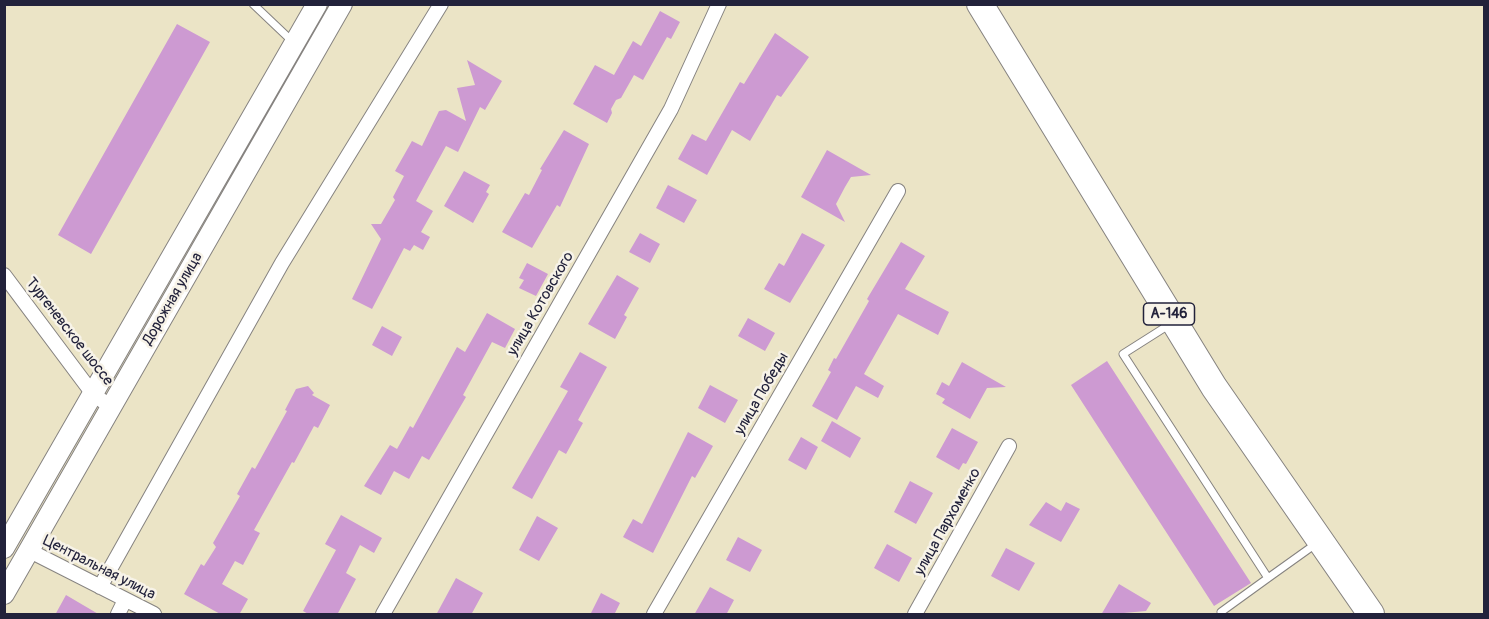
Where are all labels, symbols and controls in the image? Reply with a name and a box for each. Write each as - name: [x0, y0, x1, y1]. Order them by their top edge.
- street label: улица Котовского: [504, 249, 578, 359]
- street label: Дорожная улица: [139, 250, 207, 348]
- street label: Тургеневское шоссе: [21, 274, 117, 390]
- road number: А-146: [1144, 303, 1194, 325]
- street label: улица Победы: [731, 350, 793, 438]
- street label: улица Пархоменко: [911, 465, 985, 579]
- street label: Центральная улица: [40, 532, 158, 604]

